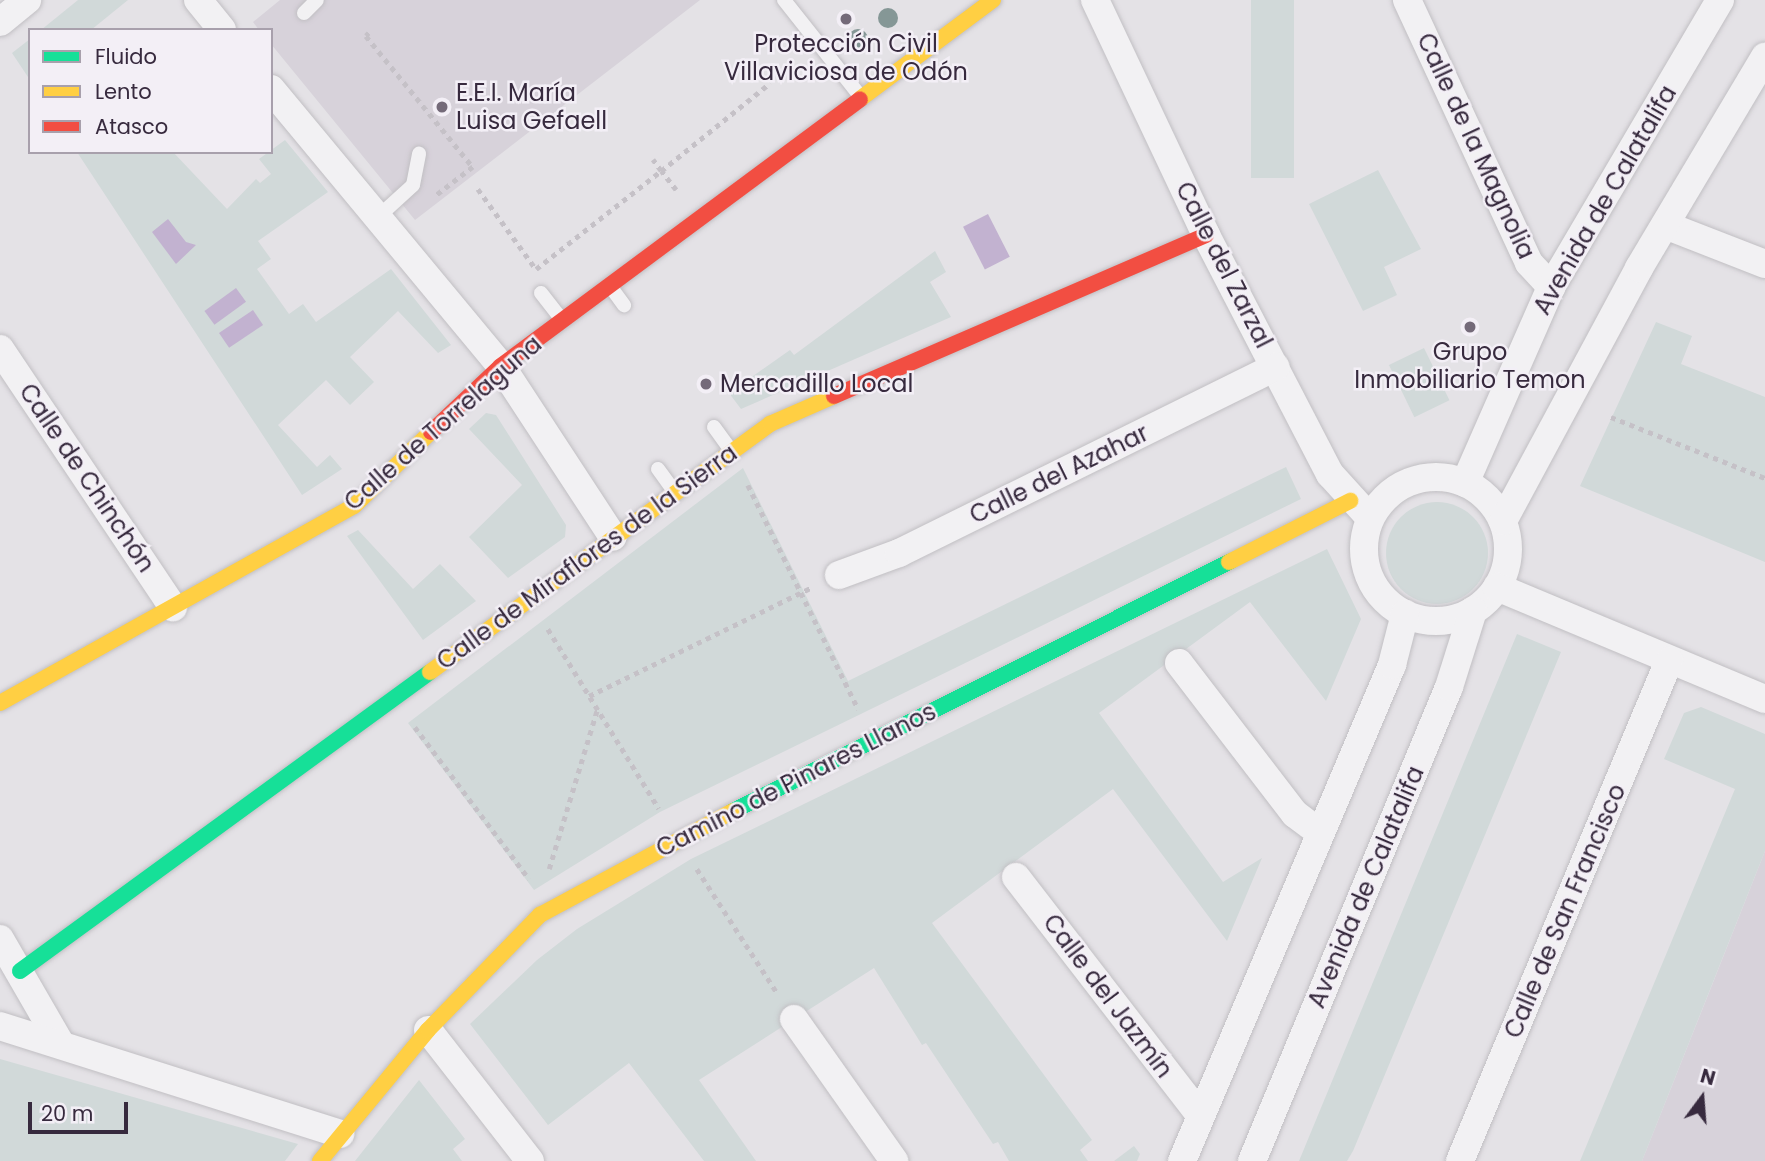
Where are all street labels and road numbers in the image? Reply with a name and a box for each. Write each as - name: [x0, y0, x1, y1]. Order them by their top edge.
- street label: Calle de la Magnolia: [1411, 29, 1541, 263]
- street label: Avenida de Calatalifa: [1528, 80, 1682, 320]
- street label: Calle del Zarzal: [1170, 177, 1278, 353]
- street label: Calle de Torrelaguna: [339, 330, 547, 516]
- street label: Calle de Chinchón: [13, 378, 161, 578]
- street label: Calle del Azahar: [965, 418, 1153, 530]
- street label: Calle de Miraflores de la Sierra: [431, 438, 743, 676]
- street label: Camino de Pinares Llanos: [651, 697, 941, 863]
- street label: Avenida de Calatalifa: [1302, 762, 1430, 1012]
- street label: Calle de San Francisco: [1498, 780, 1632, 1042]
- street label: Calle del Jazmín: [1037, 909, 1179, 1083]

